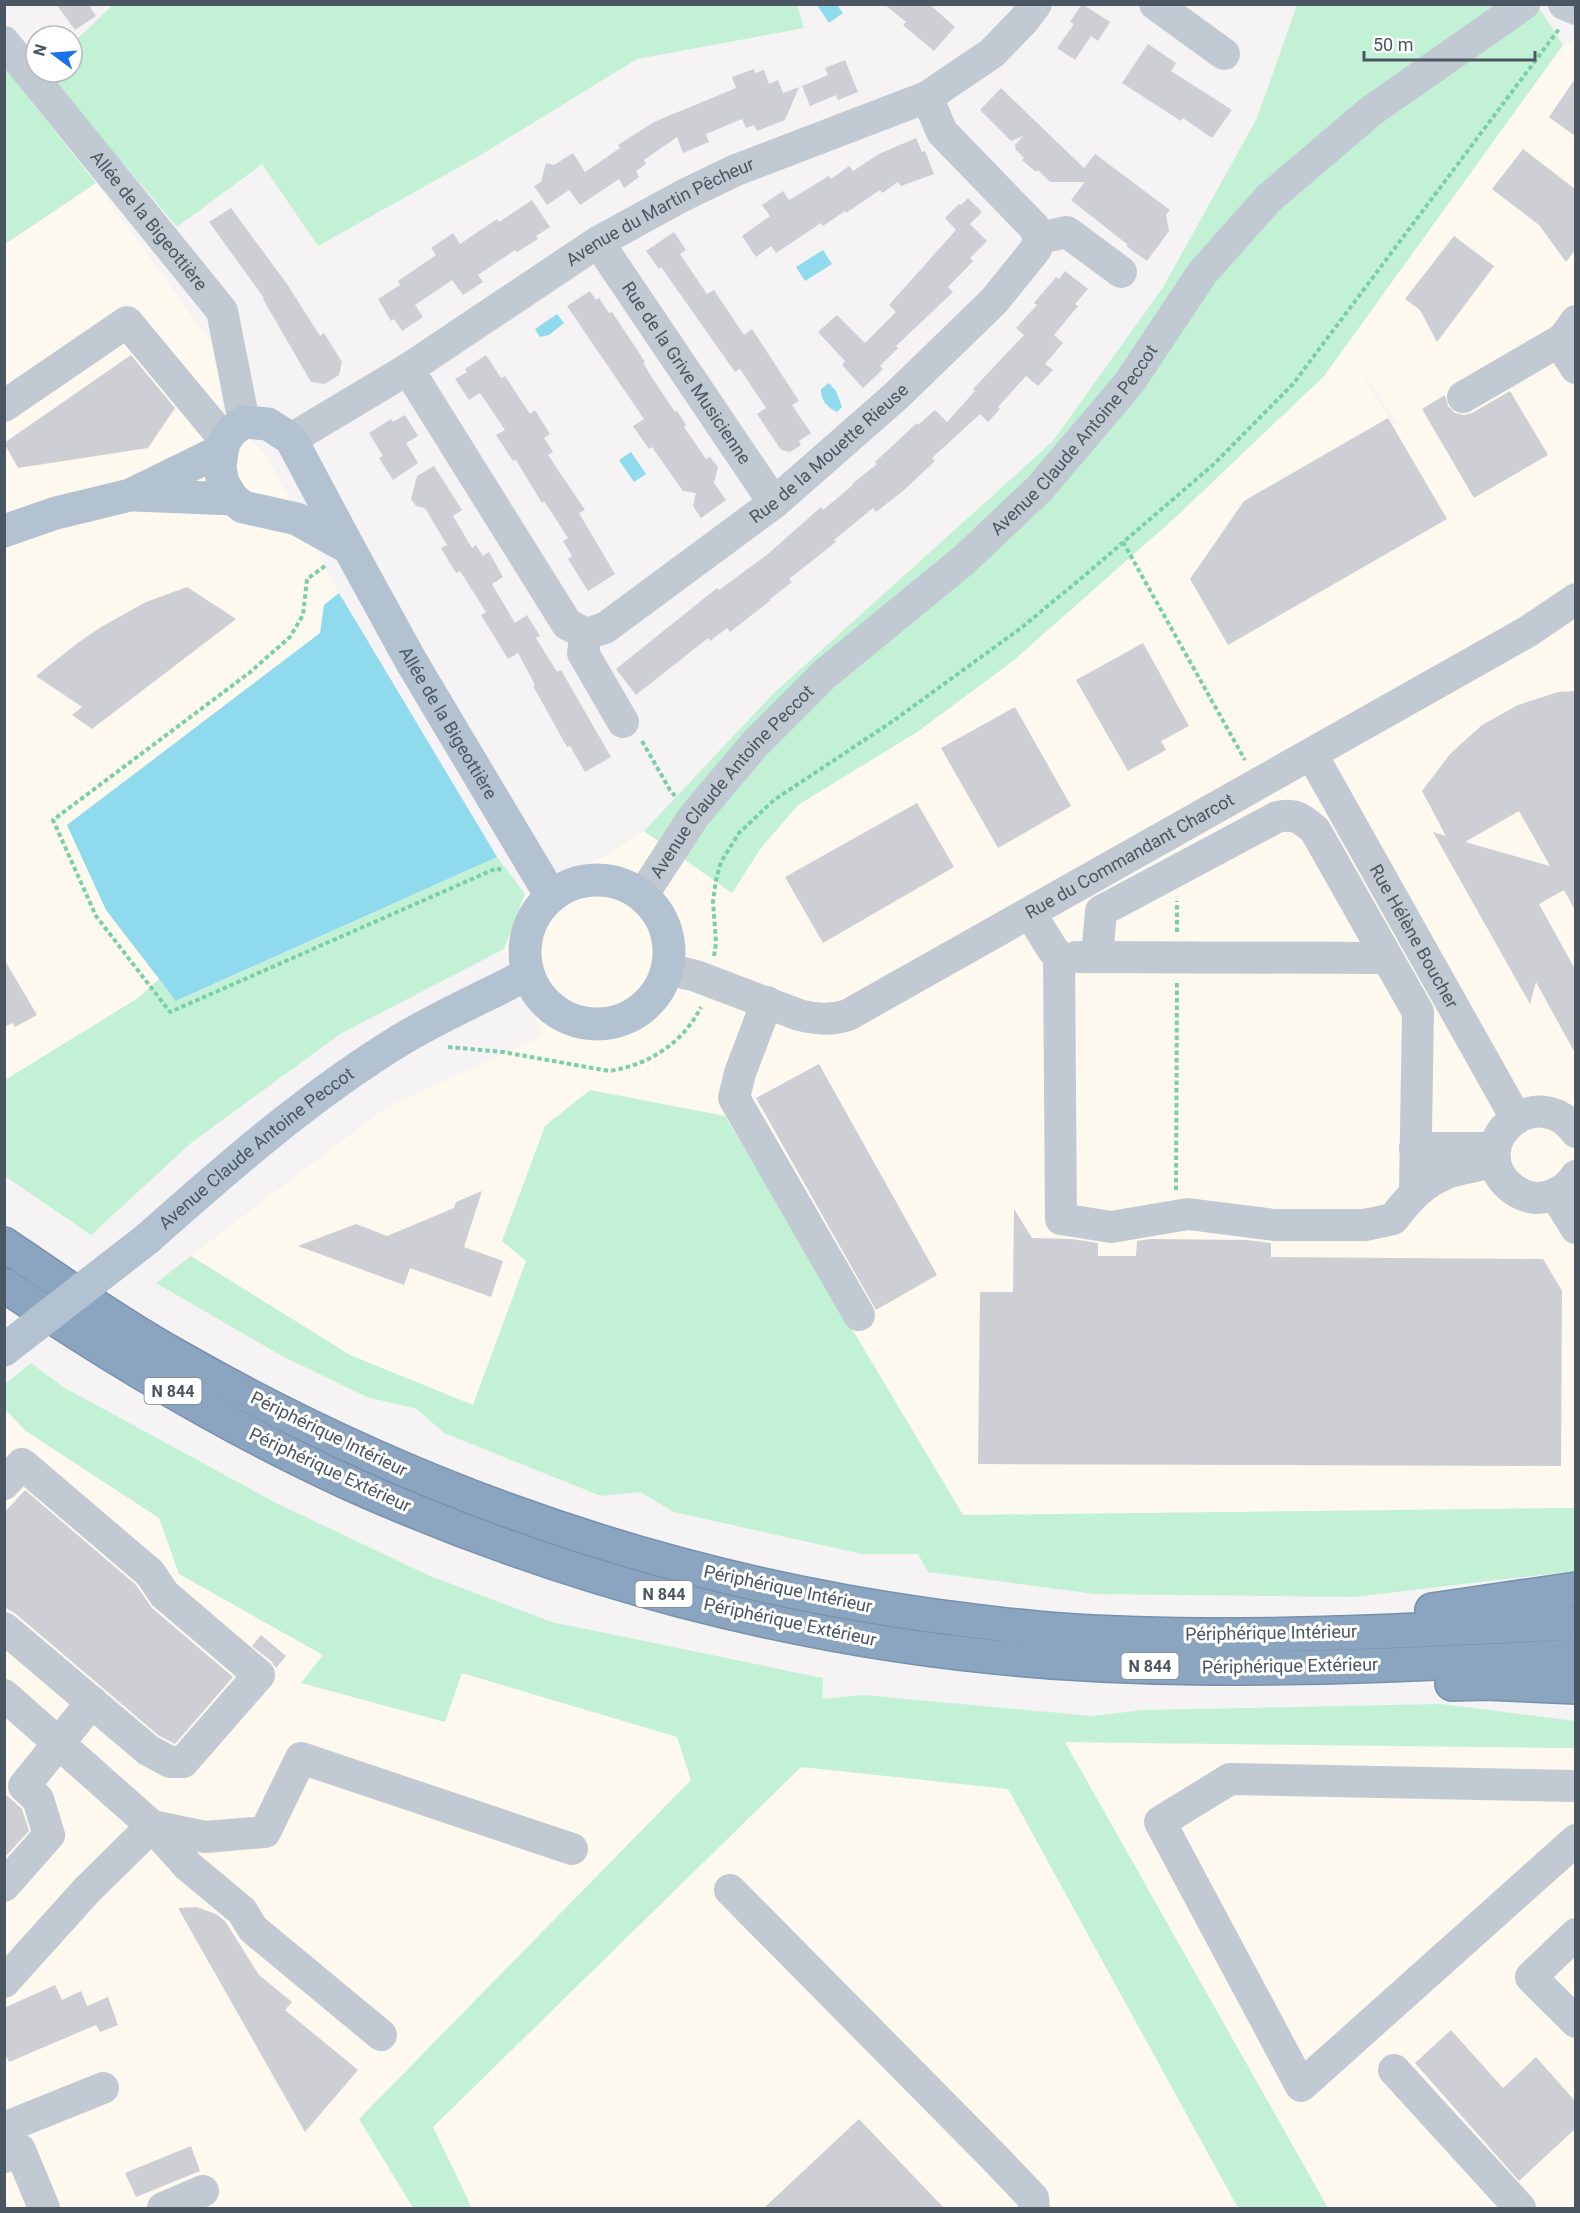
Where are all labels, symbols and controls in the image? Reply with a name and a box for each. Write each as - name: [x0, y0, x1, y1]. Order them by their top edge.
- north arrow: [24, 24, 84, 84]
- scale bar: [1364, 24, 1535, 62]
- text: 50 m: [1373, 34, 1413, 55]
- text: N: [29, 42, 51, 58]
- street label: Allée de la Bigeottière: [86, 146, 212, 294]
- street label: Avenue du Martin Pêcheur: [562, 153, 757, 270]
- street label: Rue de la Grive Musicienne: [618, 278, 756, 468]
- street label: Avenue Claude Antoine Peccot: [986, 340, 1162, 539]
- street label: Rue de la Mouette Rieuse: [745, 379, 912, 527]
- street label: Allée de la Bigeottière: [395, 643, 502, 803]
- street label: Avenue Claude Antoine Peccot: [646, 680, 818, 882]
- street label: Rue du Commandant Charcot: [1021, 789, 1237, 923]
- street label: Rue Hélène Boucher: [1366, 860, 1463, 1012]
- street label: Avenue Claude Antoine Peccot: [154, 1063, 358, 1234]
- road number: N 844: [144, 1378, 201, 1404]
- street label: Périphérique Intérieur: [247, 1386, 411, 1481]
- street label: Périphérique Extérieur: [246, 1423, 414, 1516]
- street label: Périphérique Intérieur: [702, 1560, 874, 1617]
- road number: N 844: [636, 1581, 692, 1607]
- street label: Périphérique Extérieur: [702, 1593, 878, 1650]
- street label: Périphérique Intérieur: [1185, 1621, 1357, 1644]
- road number: N 844: [1122, 1653, 1178, 1679]
- street label: Périphérique Extérieur: [1202, 1653, 1378, 1678]

